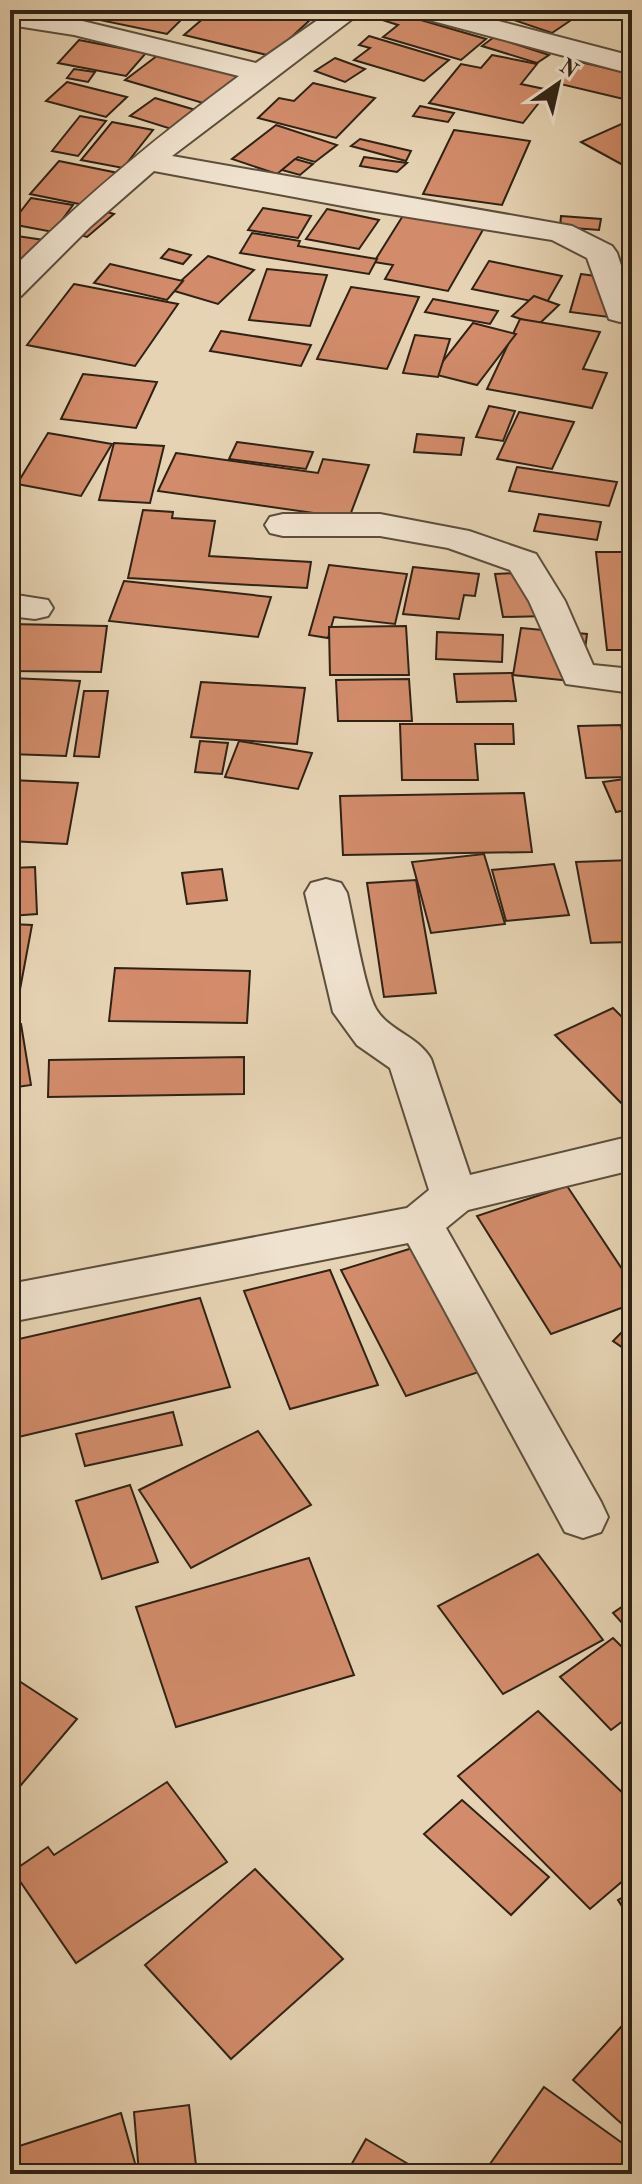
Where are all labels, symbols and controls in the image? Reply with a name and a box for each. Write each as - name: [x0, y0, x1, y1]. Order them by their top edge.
- north arrow: [518, 44, 598, 124]
- text: N: [555, 55, 581, 83]

